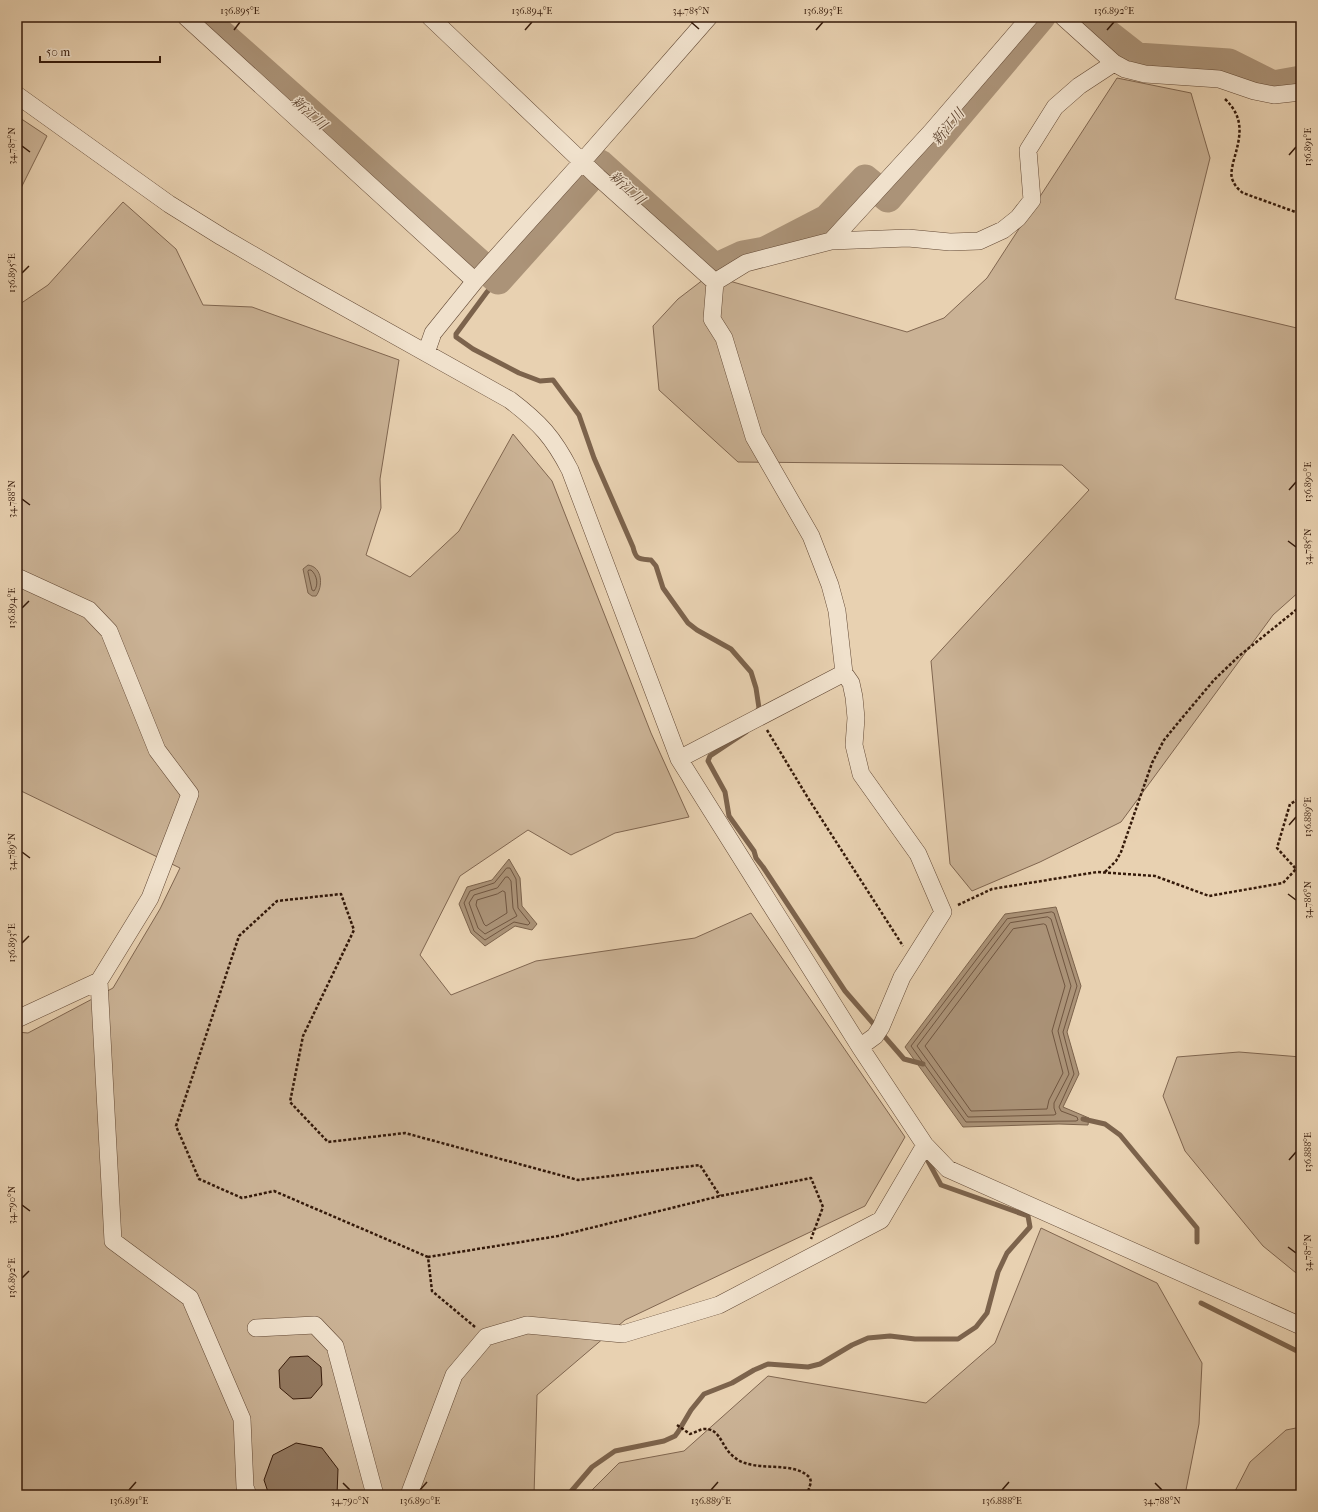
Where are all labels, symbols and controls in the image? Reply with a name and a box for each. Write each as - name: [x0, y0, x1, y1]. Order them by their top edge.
- text: 136.895°E: [220, 5, 260, 17]
- text: 136.894°E: [512, 5, 552, 17]
- text: 34.785°N: [672, 5, 710, 17]
- text: 136.893°E: [803, 5, 843, 17]
- text: 136.892°E: [1094, 5, 1134, 17]
- scale bar: [40, 38, 160, 64]
- text: 50 m: [46, 45, 70, 59]
- water label: 新江川: [288, 93, 332, 135]
- water label: 新江川: [928, 104, 969, 149]
- text: 34.787°N: [6, 127, 18, 165]
- text: 136.891°E: [1302, 128, 1314, 166]
- water label: 新江川: [606, 168, 650, 210]
- text: 136.895°E: [6, 253, 18, 293]
- text: 136.890°E: [1302, 462, 1314, 502]
- text: 34.788°N: [6, 480, 18, 518]
- text: 34.785°N: [1302, 528, 1314, 566]
- text: 136.894°E: [6, 588, 18, 628]
- text: 136.889°E: [1302, 797, 1314, 837]
- text: 34.789°N: [6, 833, 18, 871]
- text: 34.786°N: [1302, 881, 1314, 919]
- text: 136.893°E: [6, 923, 18, 963]
- text: 136.888°E: [1302, 1132, 1314, 1172]
- text: 34.790°N: [6, 1185, 18, 1224]
- text: 34.787°N: [1302, 1234, 1314, 1272]
- text: 136.892°E: [6, 1258, 18, 1298]
- text: 136.891°E: [110, 1495, 148, 1507]
- text: 34.790°N: [331, 1495, 370, 1507]
- text: 136.890°E: [400, 1495, 440, 1507]
- text: 136.889°E: [691, 1495, 731, 1507]
- text: 136.888°E: [982, 1495, 1022, 1507]
- text: 34.788°N: [1143, 1495, 1181, 1507]

